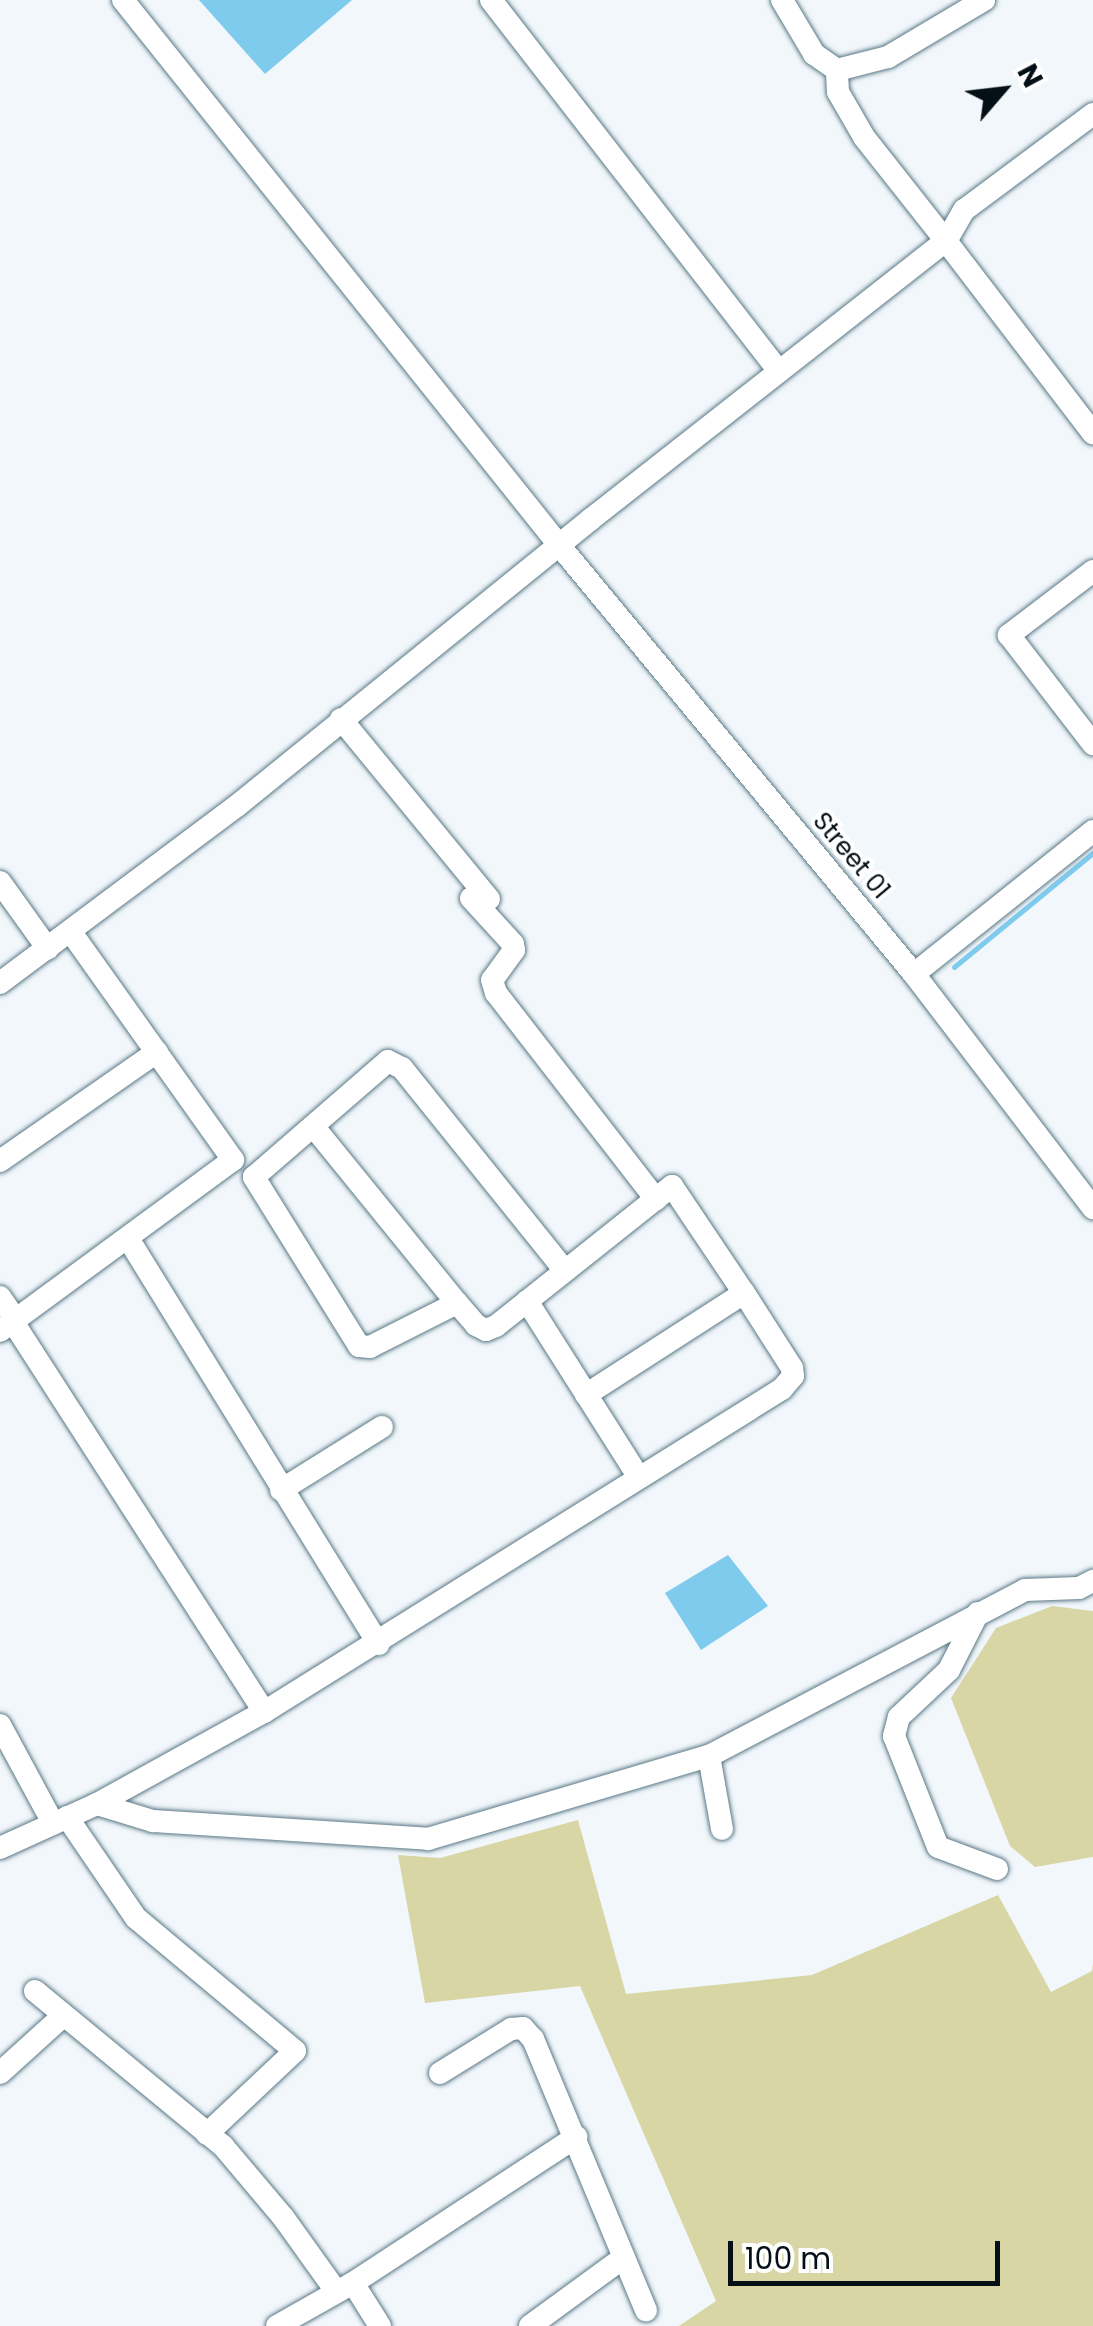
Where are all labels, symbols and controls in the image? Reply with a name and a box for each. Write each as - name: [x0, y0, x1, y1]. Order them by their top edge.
- north arrow: [953, 40, 1053, 140]
- text: N: [1008, 57, 1052, 94]
- street label: Street 01: [806, 807, 896, 905]
- scale bar: [733, 2221, 1006, 2283]
- text: 100 m: [745, 2237, 831, 2280]

